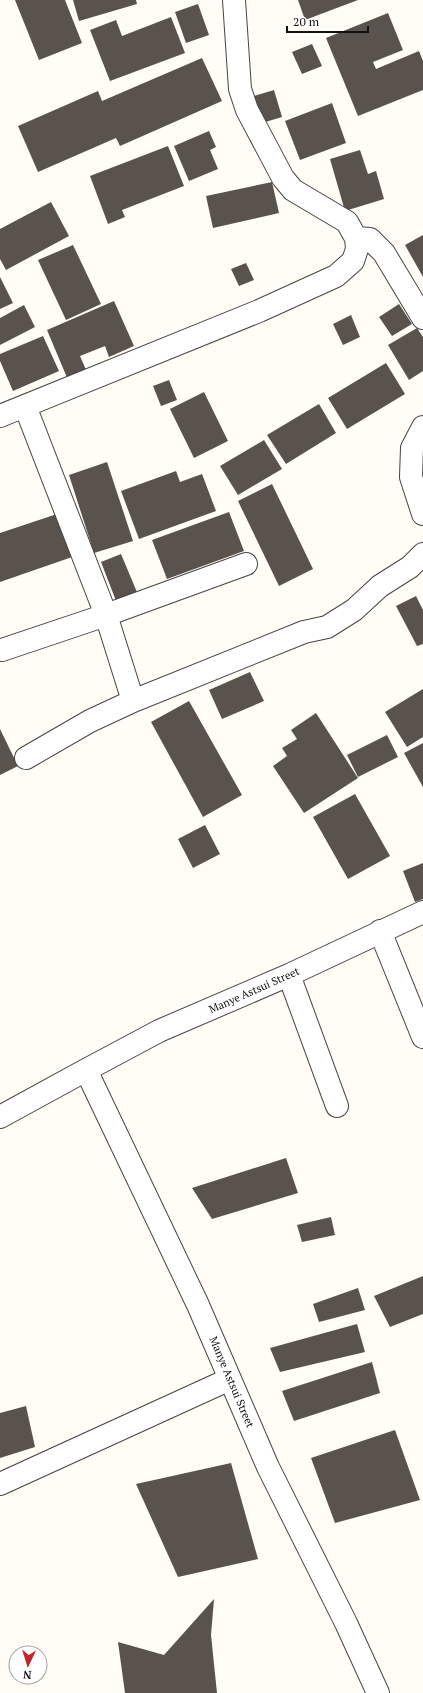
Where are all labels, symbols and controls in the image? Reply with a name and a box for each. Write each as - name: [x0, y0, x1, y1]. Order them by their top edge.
- scale bar: [287, 8, 368, 34]
- text: 20 m: [293, 14, 320, 29]
- street label: Manye Astsui Street: [207, 964, 301, 1016]
- street label: Manye Astsui Street: [206, 1334, 258, 1430]
- north arrow: [8, 1645, 48, 1685]
- text: N: [22, 1668, 32, 1682]

